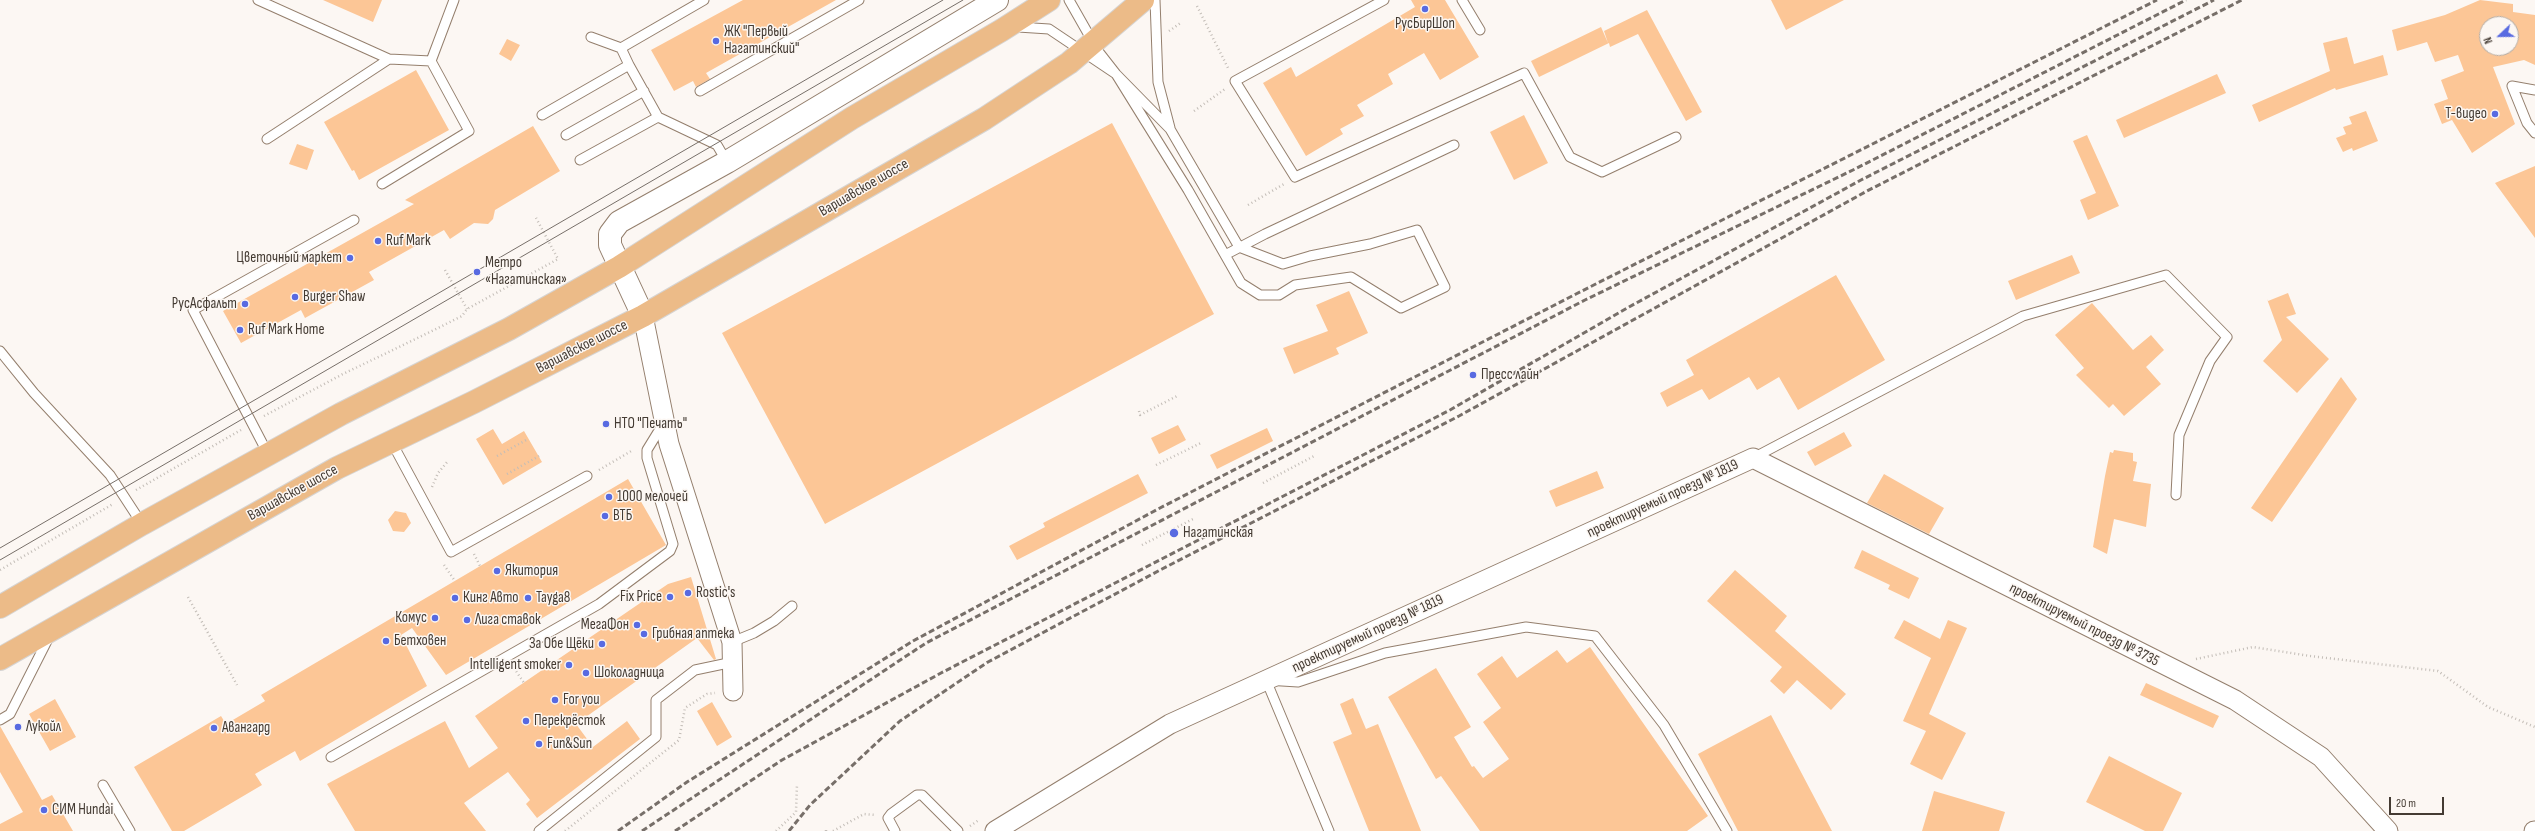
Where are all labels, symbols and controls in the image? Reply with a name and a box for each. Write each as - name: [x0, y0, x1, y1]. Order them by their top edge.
- marker: РусБирШоп: [1420, 4, 1430, 14]
- place label: РусБирШоп: [1395, 15, 1455, 33]
- north arrow: [2479, 16, 2519, 56]
- place label: ЖК "Первый Нагатинский": [724, 23, 799, 58]
- text: N: [2481, 35, 2495, 45]
- marker: ЖК "Первый Нагатинский": [711, 36, 721, 46]
- place label: Т-видео: [2445, 105, 2487, 123]
- marker: Т-видео: [2490, 109, 2500, 119]
- street label: Варшавское шоссе: [816, 155, 912, 221]
- place label: Ruf Mark: [386, 232, 431, 250]
- marker: Ruf Mark: [373, 236, 383, 246]
- place label: Цветочный маркет: [236, 249, 342, 267]
- marker: Цветочный маркет: [345, 253, 355, 263]
- place label: Метро «Нагатинская»: [485, 254, 567, 289]
- marker: Метро «Нагатинская»: [472, 267, 482, 277]
- place label: Burger Shaw: [303, 288, 365, 306]
- marker: Burger Shaw: [290, 292, 300, 302]
- place label: РусАсфальт: [172, 295, 237, 313]
- marker: РусАсфальт: [240, 299, 250, 309]
- street label: Варшавское шоссе: [533, 316, 631, 378]
- place label: Ruf Mark Home: [248, 321, 325, 339]
- marker: Ruf Mark Home: [235, 325, 245, 335]
- place label: Пресс лайн: [1481, 366, 1539, 384]
- marker: Пресс лайн: [1468, 370, 1478, 380]
- place label: НТО "Печать": [614, 415, 687, 433]
- marker: НТО "Печать": [601, 419, 611, 429]
- street label: проектируемый проезд № 1819: [1584, 456, 1742, 542]
- street label: Варшавское шоссе: [245, 461, 341, 525]
- place label: 1000 мелочей: [617, 488, 688, 506]
- marker: 1000 мелочей: [604, 492, 614, 502]
- place label: ВТБ: [613, 507, 632, 525]
- marker: ВТБ: [600, 511, 610, 521]
- place label: Нагатинская: [1183, 524, 1253, 542]
- marker: Нагатинская: [1168, 527, 1180, 539]
- place label: Якитория: [505, 562, 558, 580]
- marker: Якитория: [492, 566, 502, 576]
- street label: проектируемый проезд № 3735: [2006, 579, 2162, 671]
- place label: Rostic's: [696, 584, 735, 602]
- place label: Fix Price: [620, 588, 662, 606]
- marker: Rostic's: [683, 588, 693, 598]
- place label: Кинг Авто: [463, 589, 519, 607]
- place label: Tayga8: [536, 589, 570, 607]
- street label: проектируемый проезд № 1819: [1289, 591, 1447, 677]
- marker: Fix Price: [665, 592, 675, 602]
- marker: Кинг Авто: [450, 593, 460, 603]
- marker: Tayga8: [523, 593, 533, 603]
- place label: Комус: [395, 609, 427, 627]
- place label: Лига ставок: [475, 611, 541, 629]
- marker: Комус: [430, 613, 440, 623]
- marker: Лига ставок: [462, 615, 472, 625]
- place label: МегаФон: [581, 616, 629, 634]
- marker: МегаФон: [632, 620, 642, 630]
- place label: Грибная аптека: [652, 625, 735, 643]
- marker: Грибная аптека: [639, 629, 649, 639]
- place label: Бетховен: [394, 632, 446, 650]
- place label: За Обе Щёки: [529, 635, 594, 653]
- marker: Бетховен: [381, 636, 391, 646]
- marker: За Обе Щёки: [597, 639, 607, 649]
- place label: Intelligent smoker: [470, 656, 561, 674]
- marker: Intelligent smoker: [564, 660, 574, 670]
- place label: Шоколадница: [594, 664, 664, 682]
- marker: Шоколадница: [581, 668, 591, 678]
- place label: For you: [563, 691, 600, 709]
- marker: For you: [550, 695, 560, 705]
- place label: Перекрёсток: [534, 712, 605, 730]
- marker: Перекрёсток: [521, 716, 531, 726]
- place label: Лукойл: [26, 718, 61, 736]
- place label: Авангард: [222, 719, 270, 737]
- marker: Лукойл: [13, 722, 23, 732]
- marker: Авангард: [209, 723, 219, 733]
- place label: Fun&Sun: [547, 735, 592, 753]
- marker: Fun&Sun: [534, 739, 544, 749]
- scale bar: [2391, 789, 2446, 815]
- text: 20 m: [2396, 796, 2416, 811]
- place label: СИМ Hundai: [52, 801, 113, 819]
- marker: СИМ Hundai: [39, 805, 49, 815]

